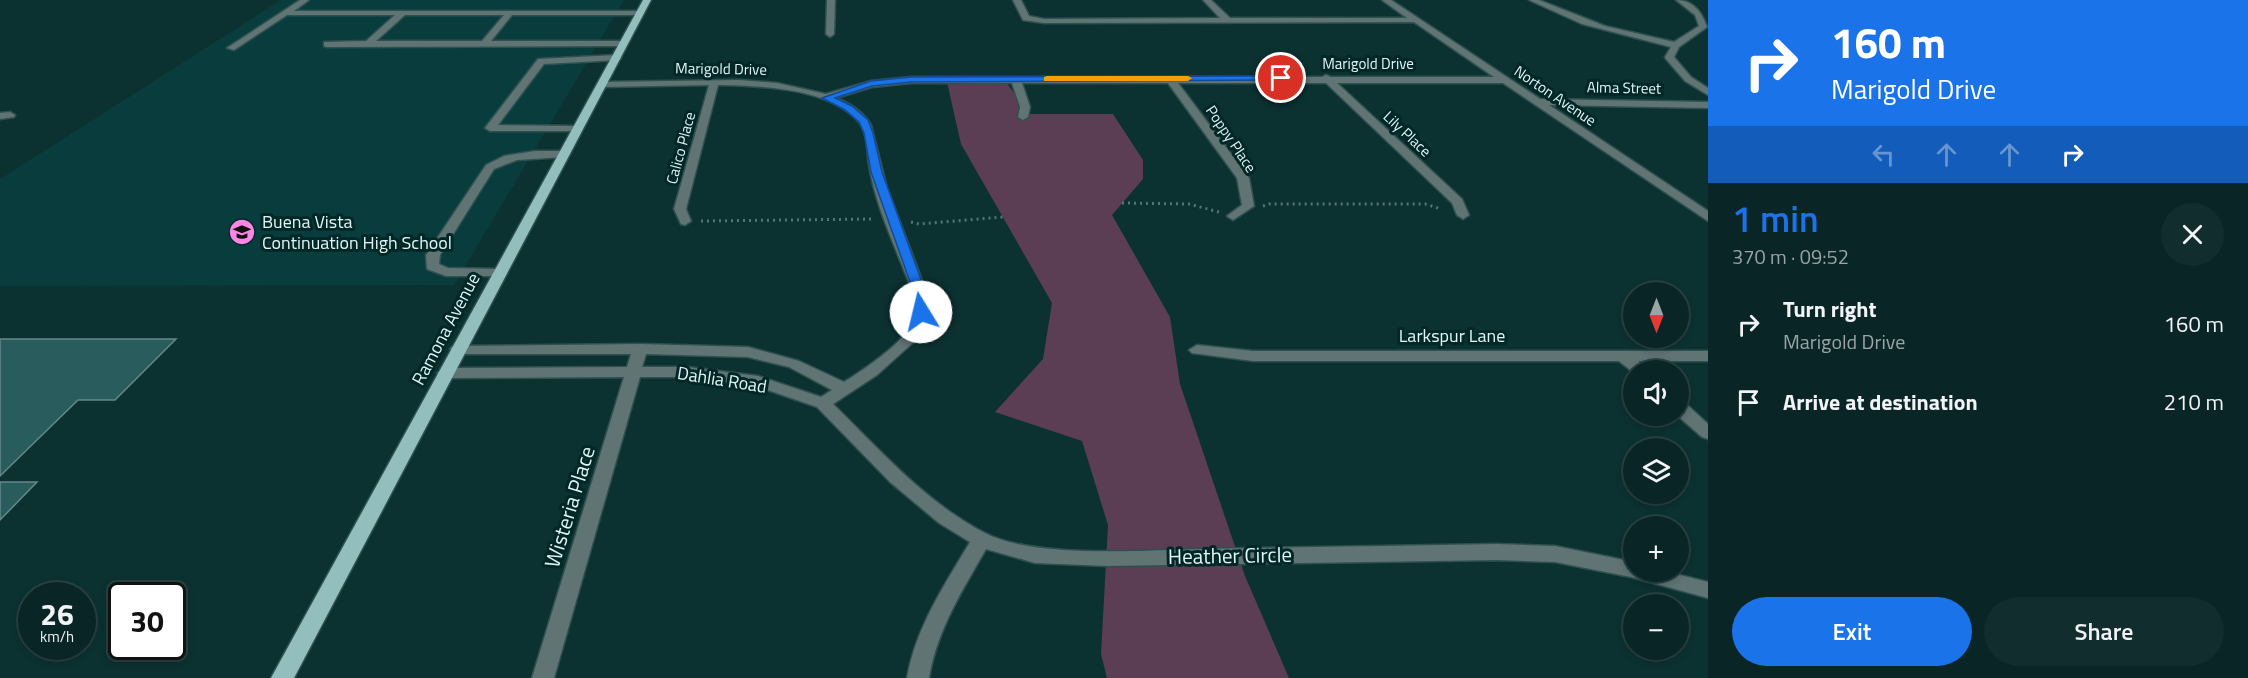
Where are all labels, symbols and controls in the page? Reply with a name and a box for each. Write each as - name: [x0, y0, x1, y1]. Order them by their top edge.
- text: 160 m: [1831, 10, 1946, 74]
- icon: right: [1732, 24, 1810, 102]
- pin: [1255, 52, 1306, 103]
- street label: Marigold Drive: [1322, 52, 1414, 75]
- street label: Marigold Drive: [675, 56, 767, 81]
- street label: Norton Avenue: [1510, 60, 1601, 132]
- icon: arrive: [1264, 61, 1297, 94]
- text: Marigold Drive: [1831, 68, 1996, 109]
- street label: Alma Street: [1587, 75, 1662, 100]
- street label: Poppy Place: [1200, 100, 1262, 177]
- street label: Lily Place: [1378, 105, 1437, 162]
- street label: Calico Place: [660, 109, 701, 187]
- icon: left: [1867, 138, 1900, 171]
- icon: ahead: [1930, 138, 1963, 171]
- icon: ahead: [1993, 138, 2026, 171]
- icon: right: [2056, 138, 2089, 171]
- text: 1 min: [1732, 191, 1819, 246]
- button: close: [2161, 203, 2224, 266]
- place label: Buena Vista Continuation High School: [262, 208, 452, 256]
- school or university icon: Buena Vista Continuation High School: [227, 217, 257, 247]
- text: 370 m · 09:52: [1732, 241, 1849, 272]
- street label: Ramona Avenue: [405, 268, 486, 390]
- position arrow: [889, 280, 953, 344]
- north arrow: [1623, 282, 1689, 348]
- map controls: [1623, 282, 1689, 660]
- text: Turn right: [1783, 292, 1877, 326]
- text: 160 m: [2164, 307, 2224, 341]
- icon: right: [1732, 308, 1765, 341]
- street label: Larkspur Lane: [1399, 322, 1505, 349]
- text: Marigold Drive: [1783, 326, 1905, 357]
- street label: Dahlia Road: [675, 359, 769, 400]
- button: sound: [1623, 360, 1689, 426]
- text: Arrive at destination: [1783, 385, 1978, 419]
- text: 210 m: [2164, 385, 2224, 419]
- icon: arrive: [1732, 386, 1765, 419]
- button: layers: [1623, 438, 1689, 504]
- street label: Wisteria Place: [535, 442, 603, 571]
- button: +: [1623, 516, 1689, 582]
- street label: Heather Circle: [1168, 538, 1292, 572]
- speed limit sign: 30: [108, 582, 186, 660]
- text: 26: [40, 591, 74, 637]
- button: −: [1623, 594, 1689, 660]
- button: Exit: [1732, 597, 1972, 666]
- button: Share: [1984, 597, 2224, 666]
- text: km/h: [40, 625, 74, 648]

